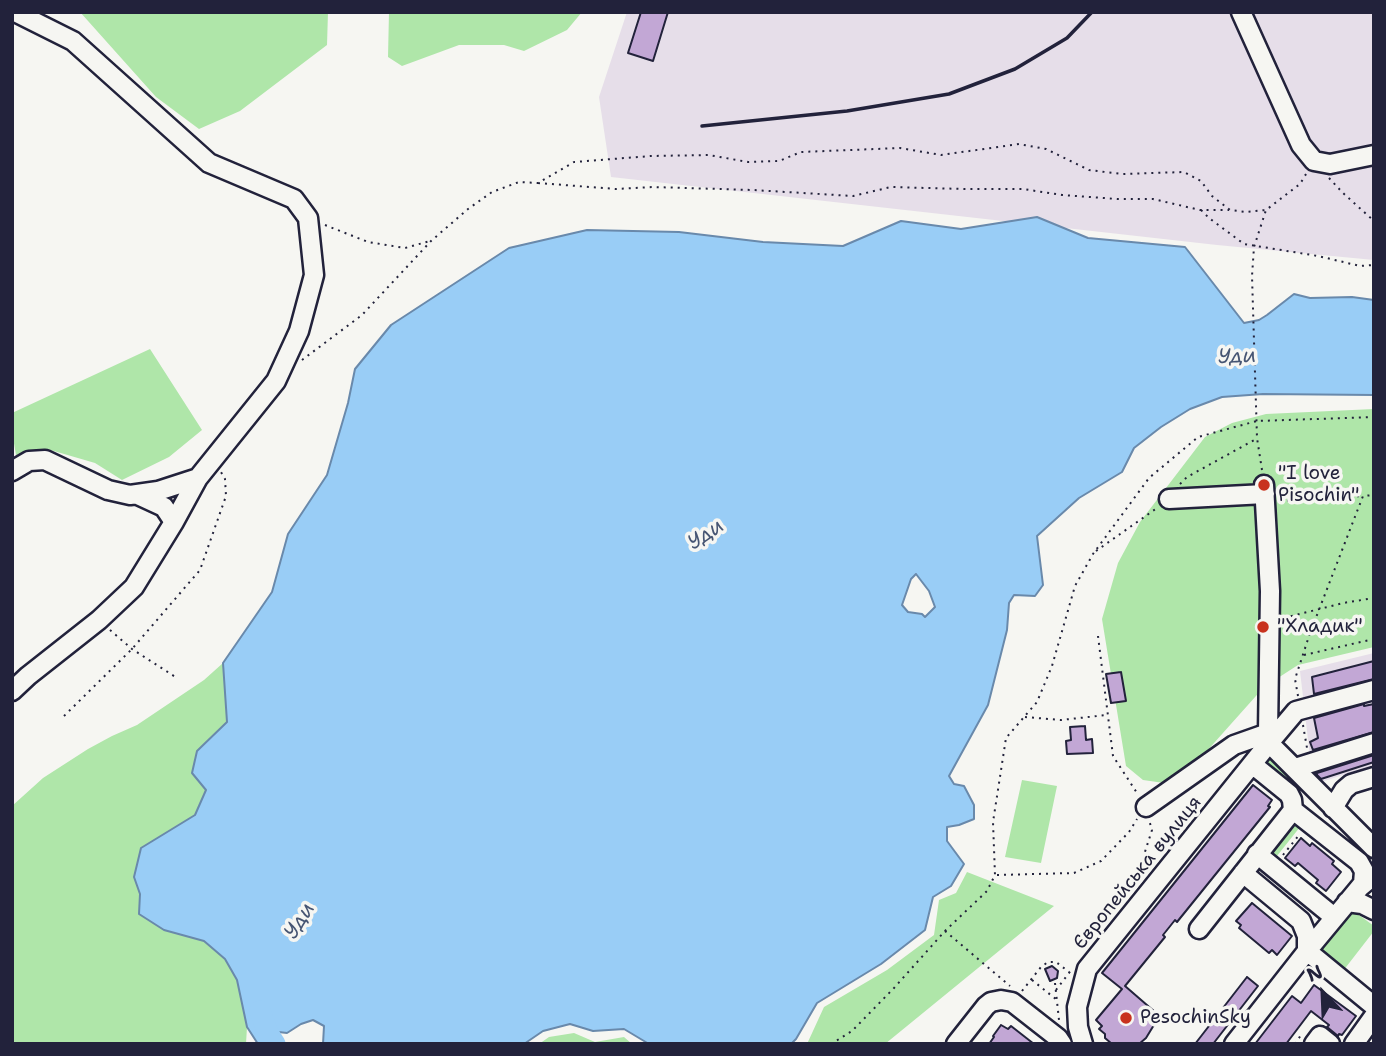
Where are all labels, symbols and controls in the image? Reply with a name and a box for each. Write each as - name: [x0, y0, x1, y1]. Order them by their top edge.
- water label: Уди: [1217, 344, 1257, 370]
- place label: "I love Pisochin": [1278, 463, 1360, 507]
- marker: "I love Pisochin": [1256, 477, 1272, 493]
- water label: Уди: [683, 514, 729, 556]
- place label: "Хладик": [1277, 616, 1363, 638]
- marker: "Хладик": [1255, 619, 1271, 635]
- street label: Європейська вулиця: [1069, 792, 1207, 954]
- water label: Уди: [279, 898, 321, 944]
- north arrow: [1288, 958, 1358, 1028]
- text: N: [1303, 959, 1326, 988]
- place label: PesochinSky: [1140, 1007, 1251, 1029]
- marker: PesochinSky: [1118, 1010, 1134, 1026]

